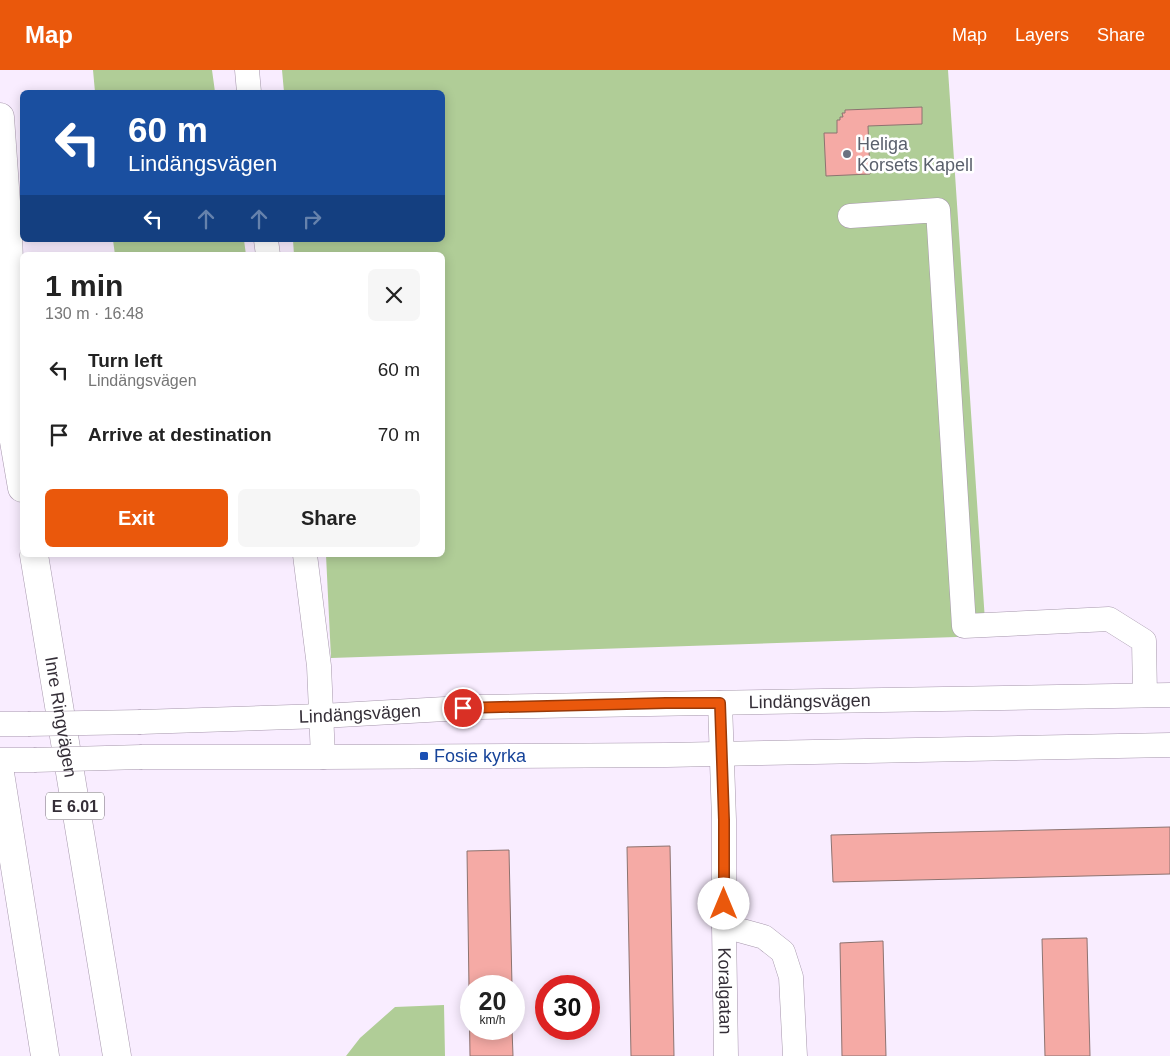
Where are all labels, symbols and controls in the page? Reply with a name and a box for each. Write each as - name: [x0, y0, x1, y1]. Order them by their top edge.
- text: Map: [25, 21, 73, 48]
- text: Map: [952, 25, 987, 45]
- text: Layers: [1015, 25, 1069, 45]
- text: Share: [1097, 25, 1145, 45]
- icon: left: [45, 110, 110, 175]
- text: 60 m: [128, 110, 208, 149]
- place label: Heliga Korsets Kapell: [857, 134, 973, 175]
- marker: Heliga Korsets Kapell: [841, 148, 853, 160]
- text: Lindängsvägen: [128, 151, 277, 176]
- icon: left: [139, 205, 167, 233]
- icon: ahead: [192, 205, 220, 233]
- icon: ahead: [245, 205, 273, 233]
- icon: right: [298, 205, 326, 233]
- text: 1 min: [45, 269, 123, 302]
- button: close: [368, 269, 420, 321]
- text: 130 m · 16:48: [45, 305, 144, 322]
- text: Turn left: [88, 350, 163, 371]
- icon: left: [45, 356, 73, 384]
- text: 60 m: [378, 359, 420, 380]
- text: Lindängsvägen: [88, 372, 197, 389]
- icon: arrive: [45, 421, 73, 449]
- text: Arrive at destination: [88, 424, 272, 445]
- text: 70 m: [378, 424, 420, 445]
- button: Exit: [45, 489, 228, 547]
- button: Share: [238, 489, 420, 547]
- street label: Inre Ringvägen: [41, 655, 81, 779]
- pin: [442, 687, 484, 729]
- street label: Lindängsvägen: [748, 690, 871, 712]
- icon: arrive: [449, 694, 477, 722]
- street label: Lindängsvägen: [299, 700, 421, 727]
- place label: Fosie kyrka: [434, 746, 527, 766]
- marker: Fosie kyrka: [418, 750, 430, 762]
- road number: E 6.01: [46, 792, 104, 819]
- position arrow: [697, 877, 749, 929]
- street label: Koralgatan: [714, 947, 736, 1035]
- speed limit sign: 30: [535, 975, 600, 1040]
- text: 20: [479, 987, 506, 1015]
- text: km/h: [479, 1013, 506, 1027]

